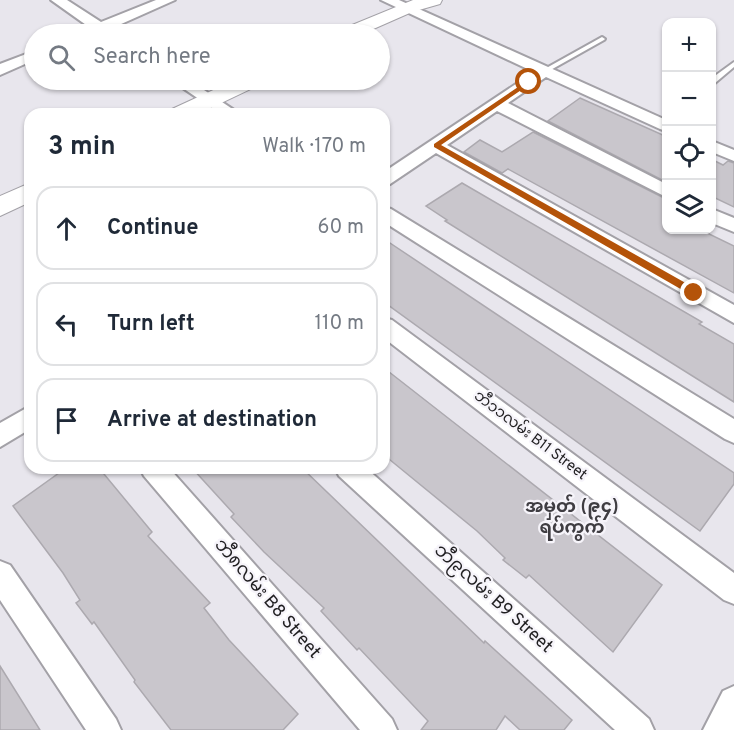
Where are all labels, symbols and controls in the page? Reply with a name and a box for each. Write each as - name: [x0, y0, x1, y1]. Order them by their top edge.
- map controls: [662, 18, 716, 234]
- button: +: [662, 18, 716, 72]
- search box: [24, 24, 390, 90]
- icon: search: [45, 41, 78, 74]
- text: Search here: [93, 44, 211, 71]
- route start: [515, 68, 541, 94]
- button: −: [662, 72, 716, 126]
- button: locate: [662, 126, 716, 180]
- text: 3 min: [48, 131, 116, 164]
- text: Walk · 170 m: [262, 134, 366, 160]
- button: layers: [662, 180, 716, 234]
- icon: ahead: [50, 212, 83, 245]
- text: Continue: [107, 215, 198, 242]
- text: 60 m: [318, 215, 364, 241]
- route end: [680, 279, 706, 305]
- icon: left: [50, 308, 83, 341]
- text: Turn left: [107, 311, 195, 338]
- text: 110 m: [315, 311, 364, 337]
- street label: ဘီ၁၁လမ်း B11 Street: [470, 386, 592, 485]
- icon: arrive: [50, 404, 83, 437]
- text: Arrive at destination: [107, 407, 317, 434]
- district label: အမှတ် (၉၄) ရပ်ကွက်: [525, 494, 619, 541]
- street label: ဘီ၈လမ်း B8 Street: [209, 532, 328, 664]
- street label: ဘီ၉လမ်း B9 Street: [427, 537, 560, 660]

